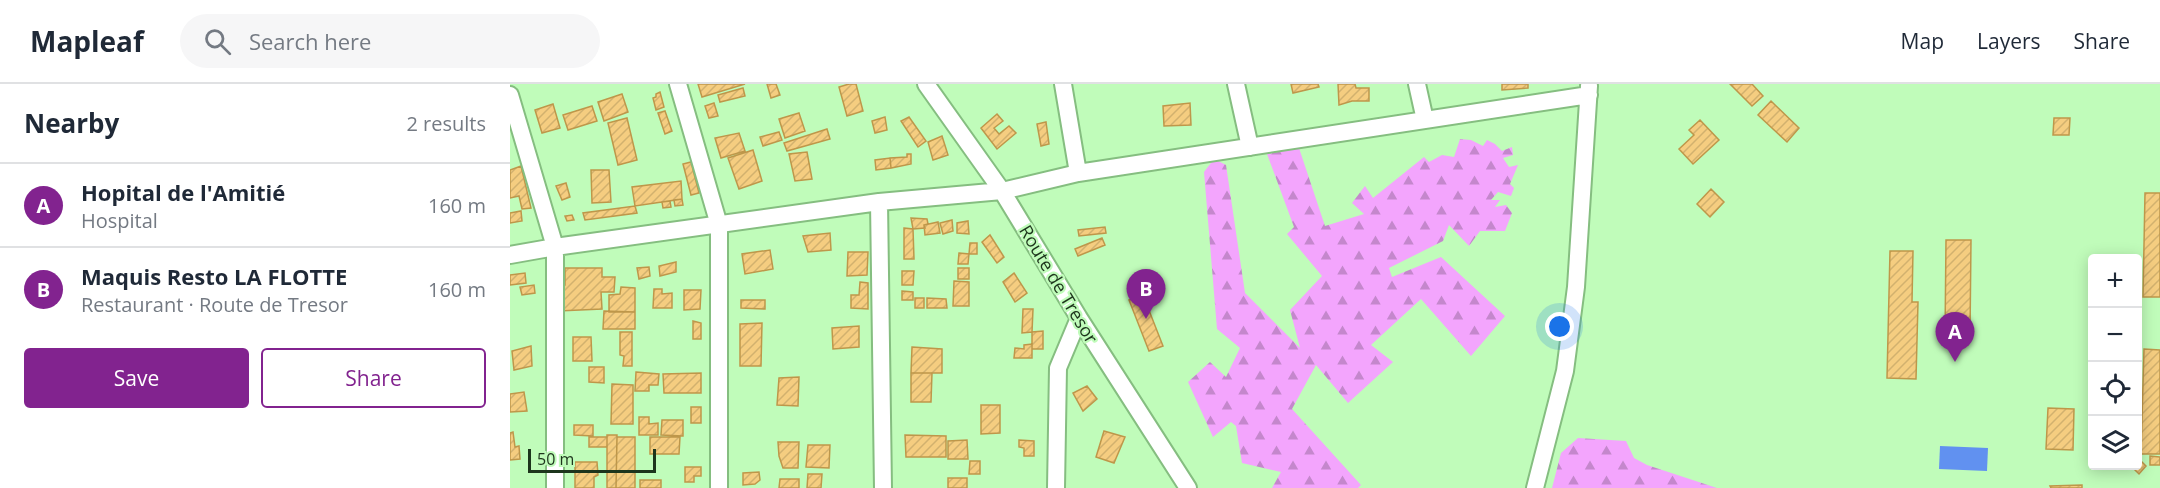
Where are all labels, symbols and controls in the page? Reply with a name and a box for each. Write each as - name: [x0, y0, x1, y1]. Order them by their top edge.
- search box: [180, 14, 600, 68]
- text: Mapleaf: [30, 22, 144, 60]
- icon: search: [201, 25, 234, 58]
- text: Search here: [249, 26, 371, 56]
- text: Map: [1901, 27, 1944, 55]
- text: Layers: [1977, 27, 2041, 55]
- text: Share: [2074, 27, 2130, 55]
- text: Nearby: [24, 105, 119, 141]
- text: 2 results: [406, 110, 486, 137]
- text: Hopital de l'Amitié: [81, 177, 285, 207]
- text: A: [37, 192, 50, 219]
- text: 160 m: [428, 192, 486, 219]
- text: Hospital: [81, 207, 158, 234]
- street label: Route de Tresor: [1014, 220, 1104, 348]
- map controls: [2088, 254, 2142, 470]
- button: +: [2088, 254, 2142, 308]
- text: Maquis Resto LA FLOTTE: [81, 261, 347, 291]
- pin: B: [1126, 270, 1166, 319]
- text: B: [37, 276, 50, 303]
- text: 160 m: [428, 276, 486, 303]
- text: Restaurant · Route de Tresor: [81, 291, 348, 318]
- button: −: [2088, 308, 2142, 362]
- your location: [1545, 312, 1574, 341]
- pin: A: [1936, 312, 1974, 362]
- button: Save: [24, 348, 249, 408]
- button: Share: [261, 348, 486, 408]
- button: locate: [2088, 362, 2142, 416]
- button: layers: [2088, 416, 2142, 470]
- scale bar: [528, 446, 656, 474]
- text: 50 m: [537, 448, 574, 470]

